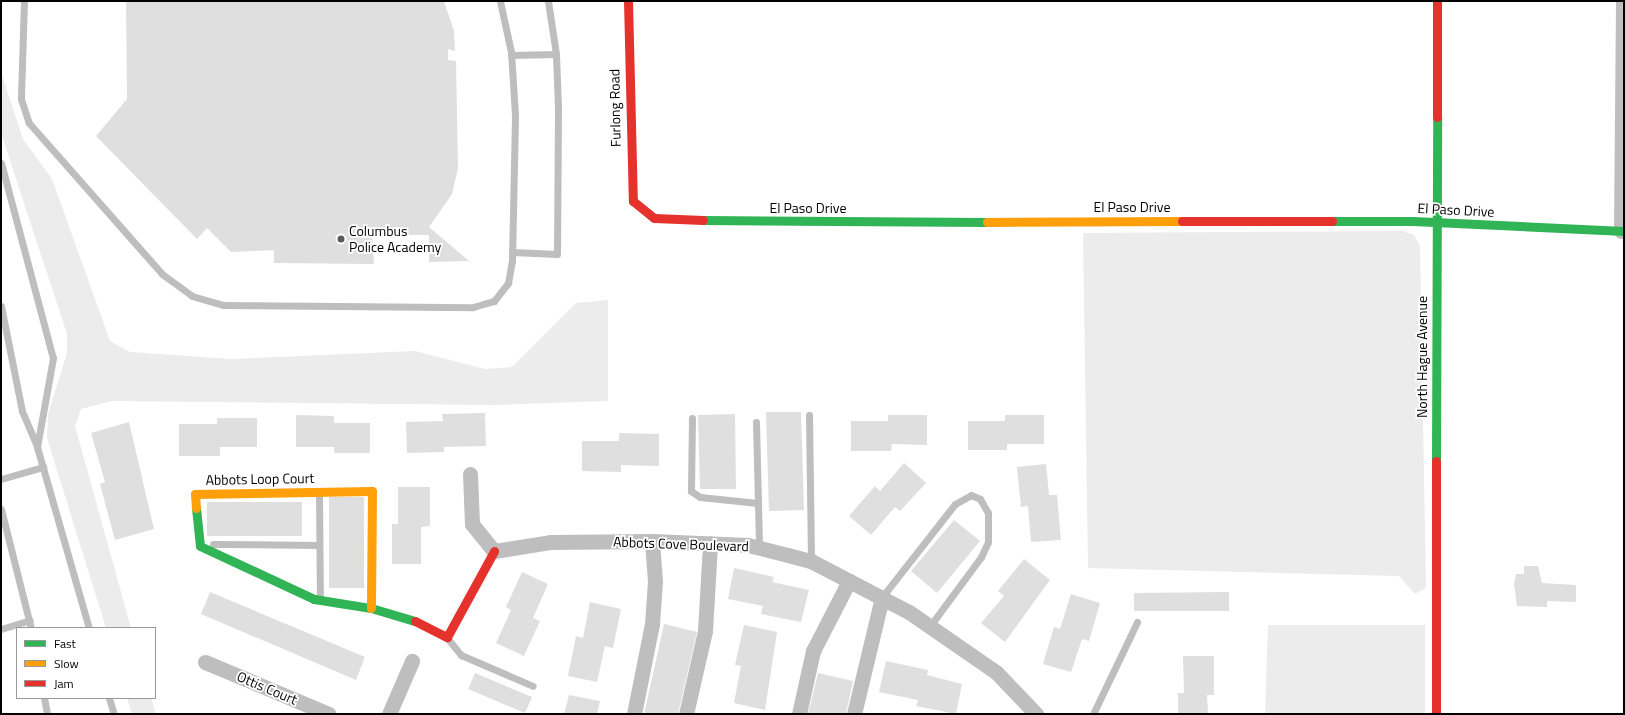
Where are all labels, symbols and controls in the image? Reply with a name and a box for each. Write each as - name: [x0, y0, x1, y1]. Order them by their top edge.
- street label: Furlong Road: [606, 69, 624, 147]
- street label: El Paso Drive: [1094, 199, 1170, 215]
- street label: El Paso Drive: [770, 200, 846, 216]
- street label: El Paso Drive: [1417, 200, 1495, 220]
- place label: Columbus Police Academy: [349, 223, 441, 256]
- marker: Columbus Police Academy: [336, 234, 346, 244]
- street label: North Hague Avenue: [1414, 296, 1430, 418]
- street label: Abbots Loop Court: [205, 470, 315, 488]
- street label: Abbots Cove Boulevard: [613, 533, 749, 555]
- legend: [16, 627, 156, 699]
- text: Fast: [54, 634, 76, 653]
- text: Slow: [54, 654, 79, 673]
- street label: Ottis Court: [234, 668, 300, 708]
- text: Jam: [54, 674, 74, 693]

